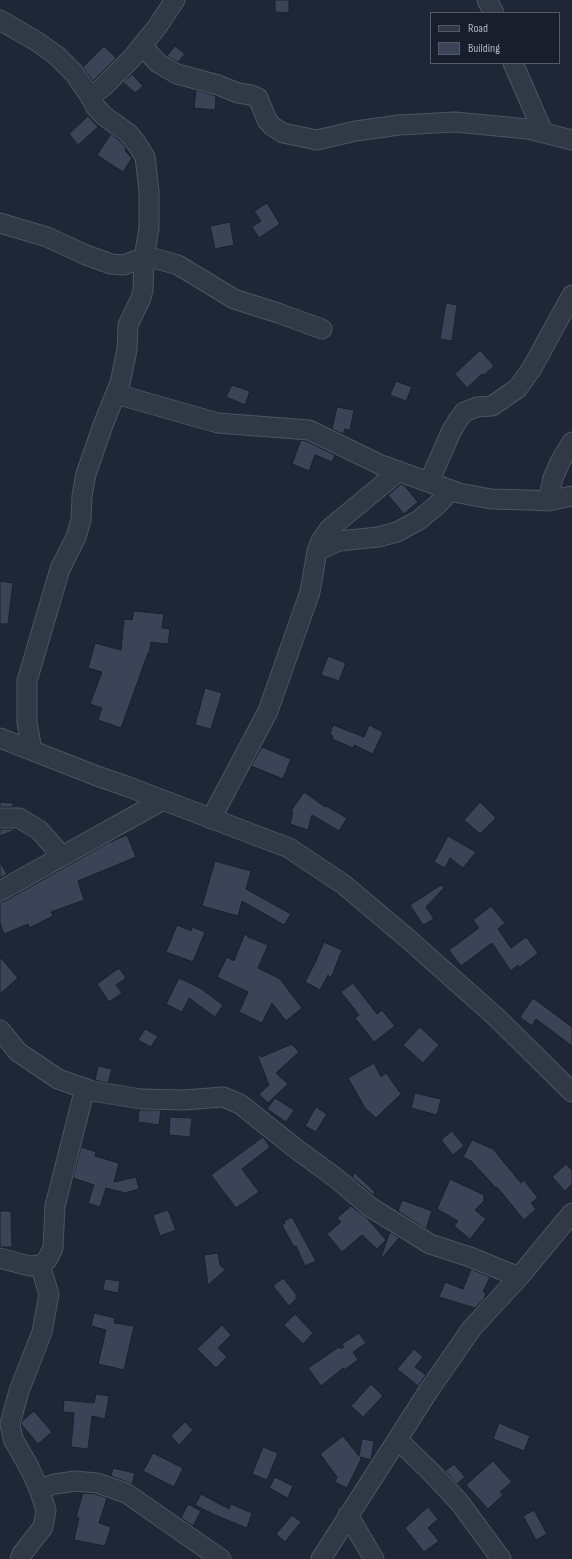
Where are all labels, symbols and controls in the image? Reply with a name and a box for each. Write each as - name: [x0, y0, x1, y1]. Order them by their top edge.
- legend: [430, 12, 560, 64]
- text: Road: [468, 21, 488, 36]
- text: Building: [468, 41, 500, 56]

